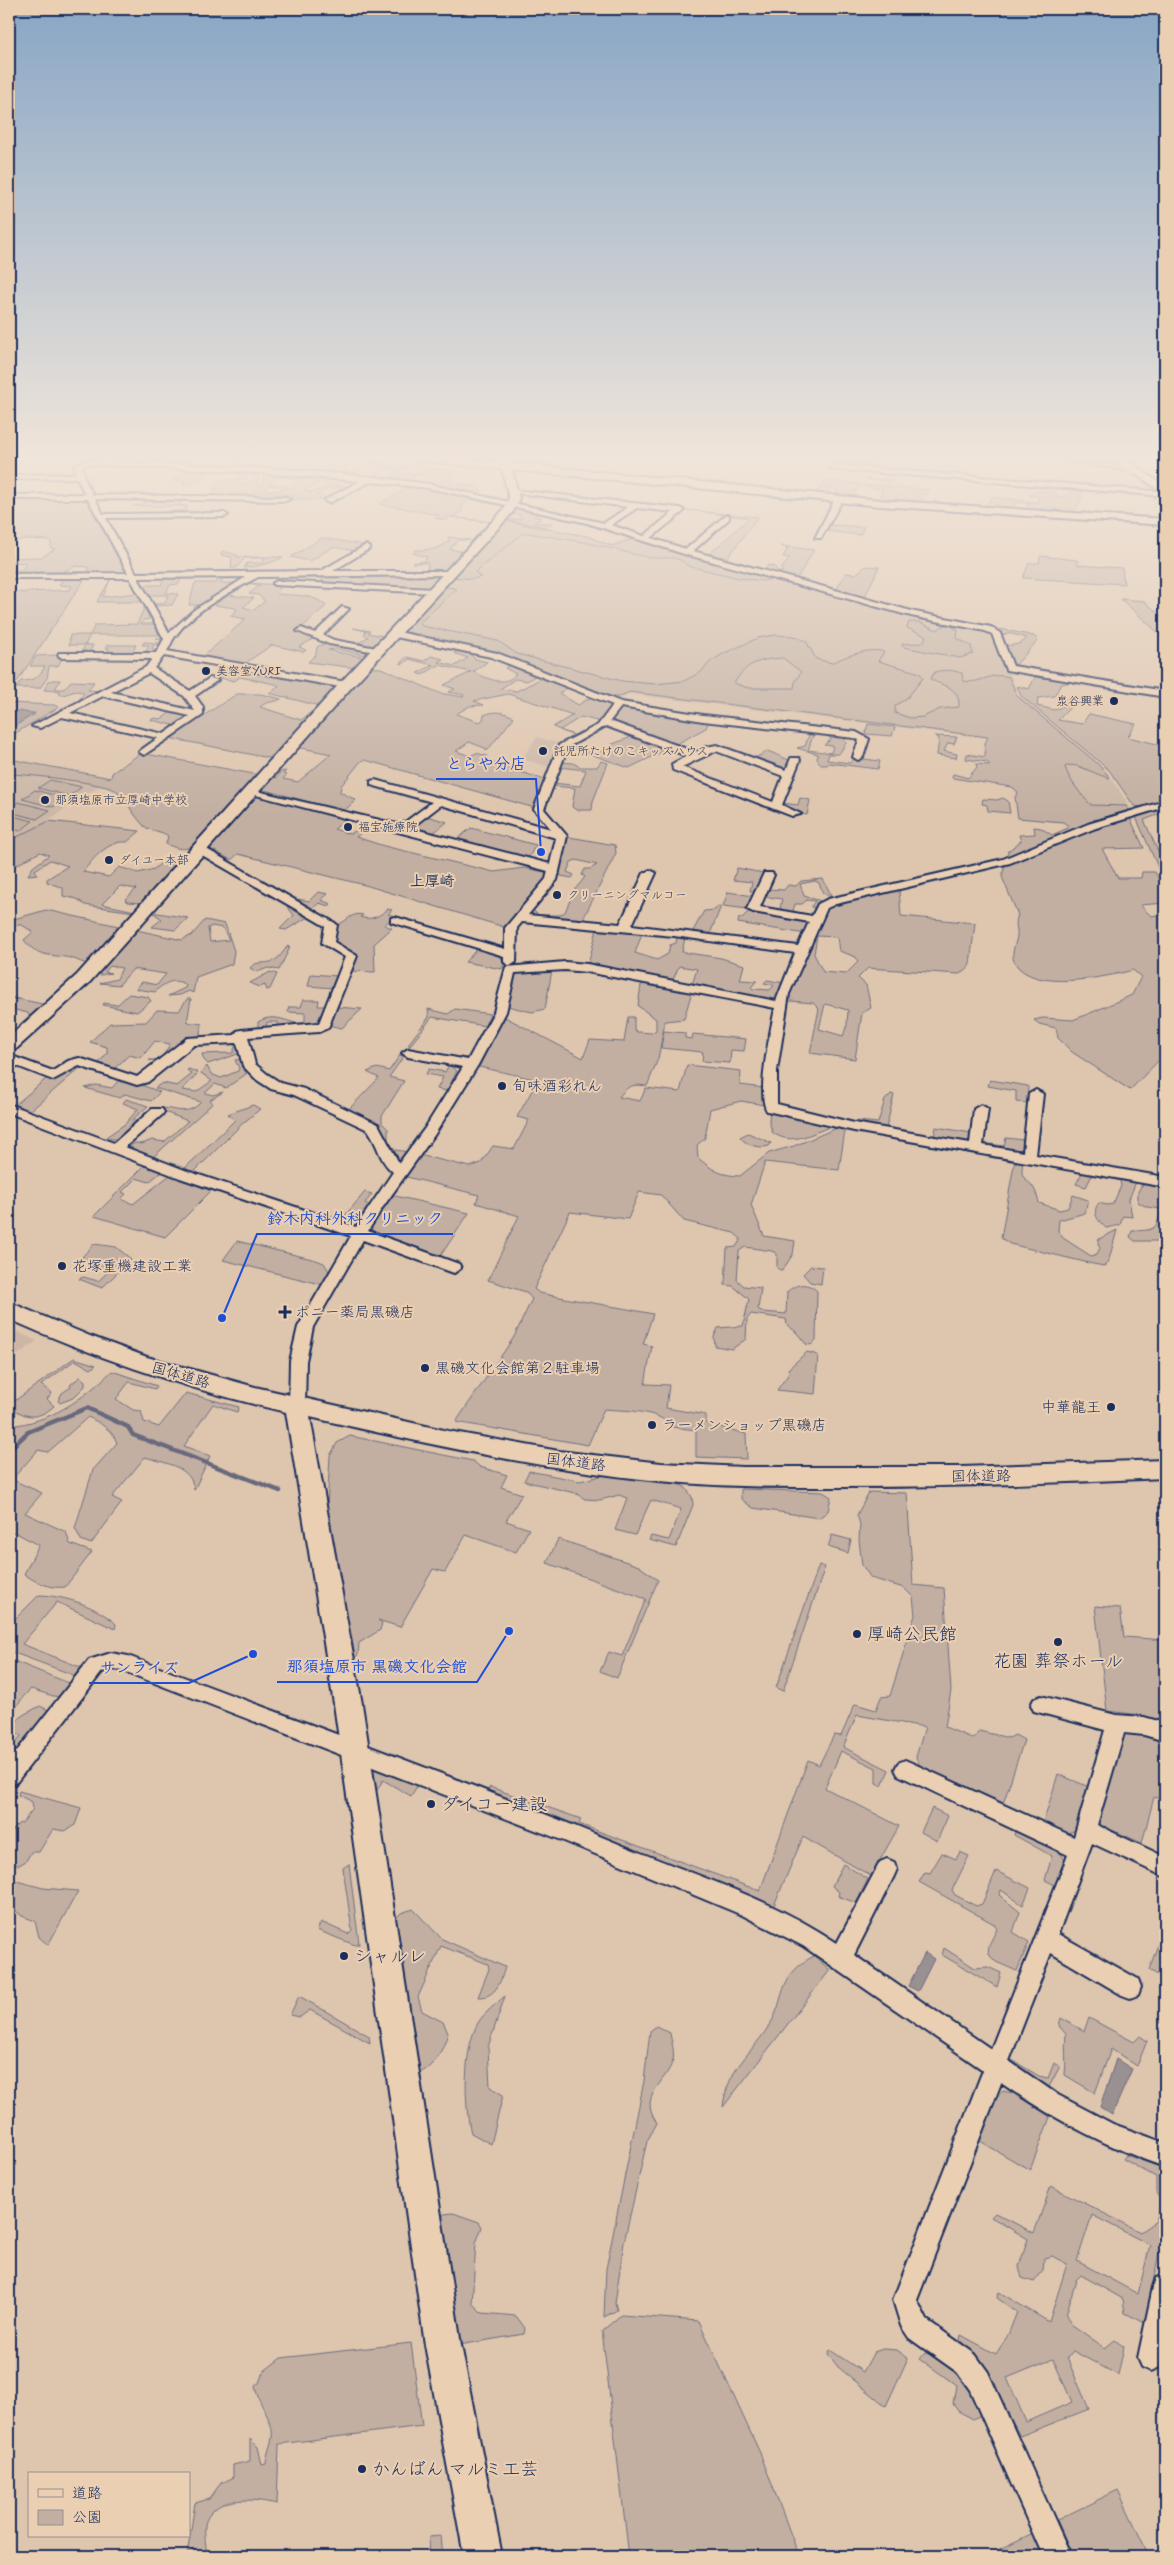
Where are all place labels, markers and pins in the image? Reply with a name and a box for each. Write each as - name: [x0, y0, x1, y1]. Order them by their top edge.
- place label: 美容室YURI: [216, 664, 281, 680]
- marker: 美容室YURI: [200, 665, 212, 677]
- place label: 泉谷興業: [1056, 694, 1104, 710]
- marker: 泉谷興業: [1108, 695, 1120, 707]
- place label: 託児所たけのこキッズハウス: [553, 744, 708, 760]
- marker: 託児所たけのこキッズハウス: [537, 745, 549, 757]
- callout: とらや分店: [436, 748, 536, 779]
- place label: 那須塩原市立厚崎中学校: [55, 793, 187, 809]
- marker: 那須塩原市立厚崎中学校: [39, 794, 51, 806]
- place label: 福宝施療院: [358, 820, 418, 836]
- marker: 福宝施療院: [342, 821, 354, 833]
- place label: ダイユー本部: [119, 853, 189, 869]
- marker: ダイユー本部: [103, 854, 115, 866]
- place label: クリーニングマルコー: [567, 888, 687, 904]
- marker: クリーニングマルコー: [551, 889, 563, 901]
- place label: 旬味酒彩れん: [512, 1077, 602, 1097]
- marker: 旬味酒彩れん: [496, 1080, 508, 1092]
- callout: 鈴木内科外科クリニック: [257, 1203, 453, 1234]
- place label: 花塚重機建設工業: [72, 1257, 192, 1277]
- marker: 花塚重機建設工業: [56, 1260, 68, 1272]
- place label: ポニー薬局黒磯店: [295, 1303, 415, 1323]
- marker: ポニー薬局黒磯店: [279, 1306, 291, 1318]
- place label: 黒磯文化会館第２駐車場: [435, 1359, 600, 1379]
- marker: 黒磯文化会館第２駐車場: [419, 1362, 431, 1374]
- place label: 中華龍王: [1041, 1398, 1101, 1418]
- marker: 中華龍王: [1105, 1401, 1117, 1413]
- place label: ラーメンショップ黒磯店: [662, 1416, 826, 1436]
- marker: ラーメンショップ黒磯店: [646, 1419, 658, 1431]
- place label: 厚崎公民館: [867, 1623, 957, 1647]
- marker: 厚崎公民館: [851, 1628, 863, 1640]
- marker: 花園 葬祭ホール: [1052, 1636, 1064, 1648]
- place label: 花園 葬祭ホール: [993, 1650, 1123, 1674]
- callout: 那須塩原市 黒磯文化会館: [277, 1651, 477, 1682]
- callout: サンライズ: [89, 1652, 189, 1683]
- place label: ダイコー建設: [441, 1793, 547, 1817]
- marker: ダイコー建設: [425, 1798, 437, 1810]
- place label: シャルレ: [354, 1945, 426, 1969]
- marker: シャルレ: [338, 1950, 350, 1962]
- place label: かんばん マルミ工芸: [372, 2458, 538, 2482]
- marker: かんばん マルミ工芸: [356, 2463, 368, 2475]

